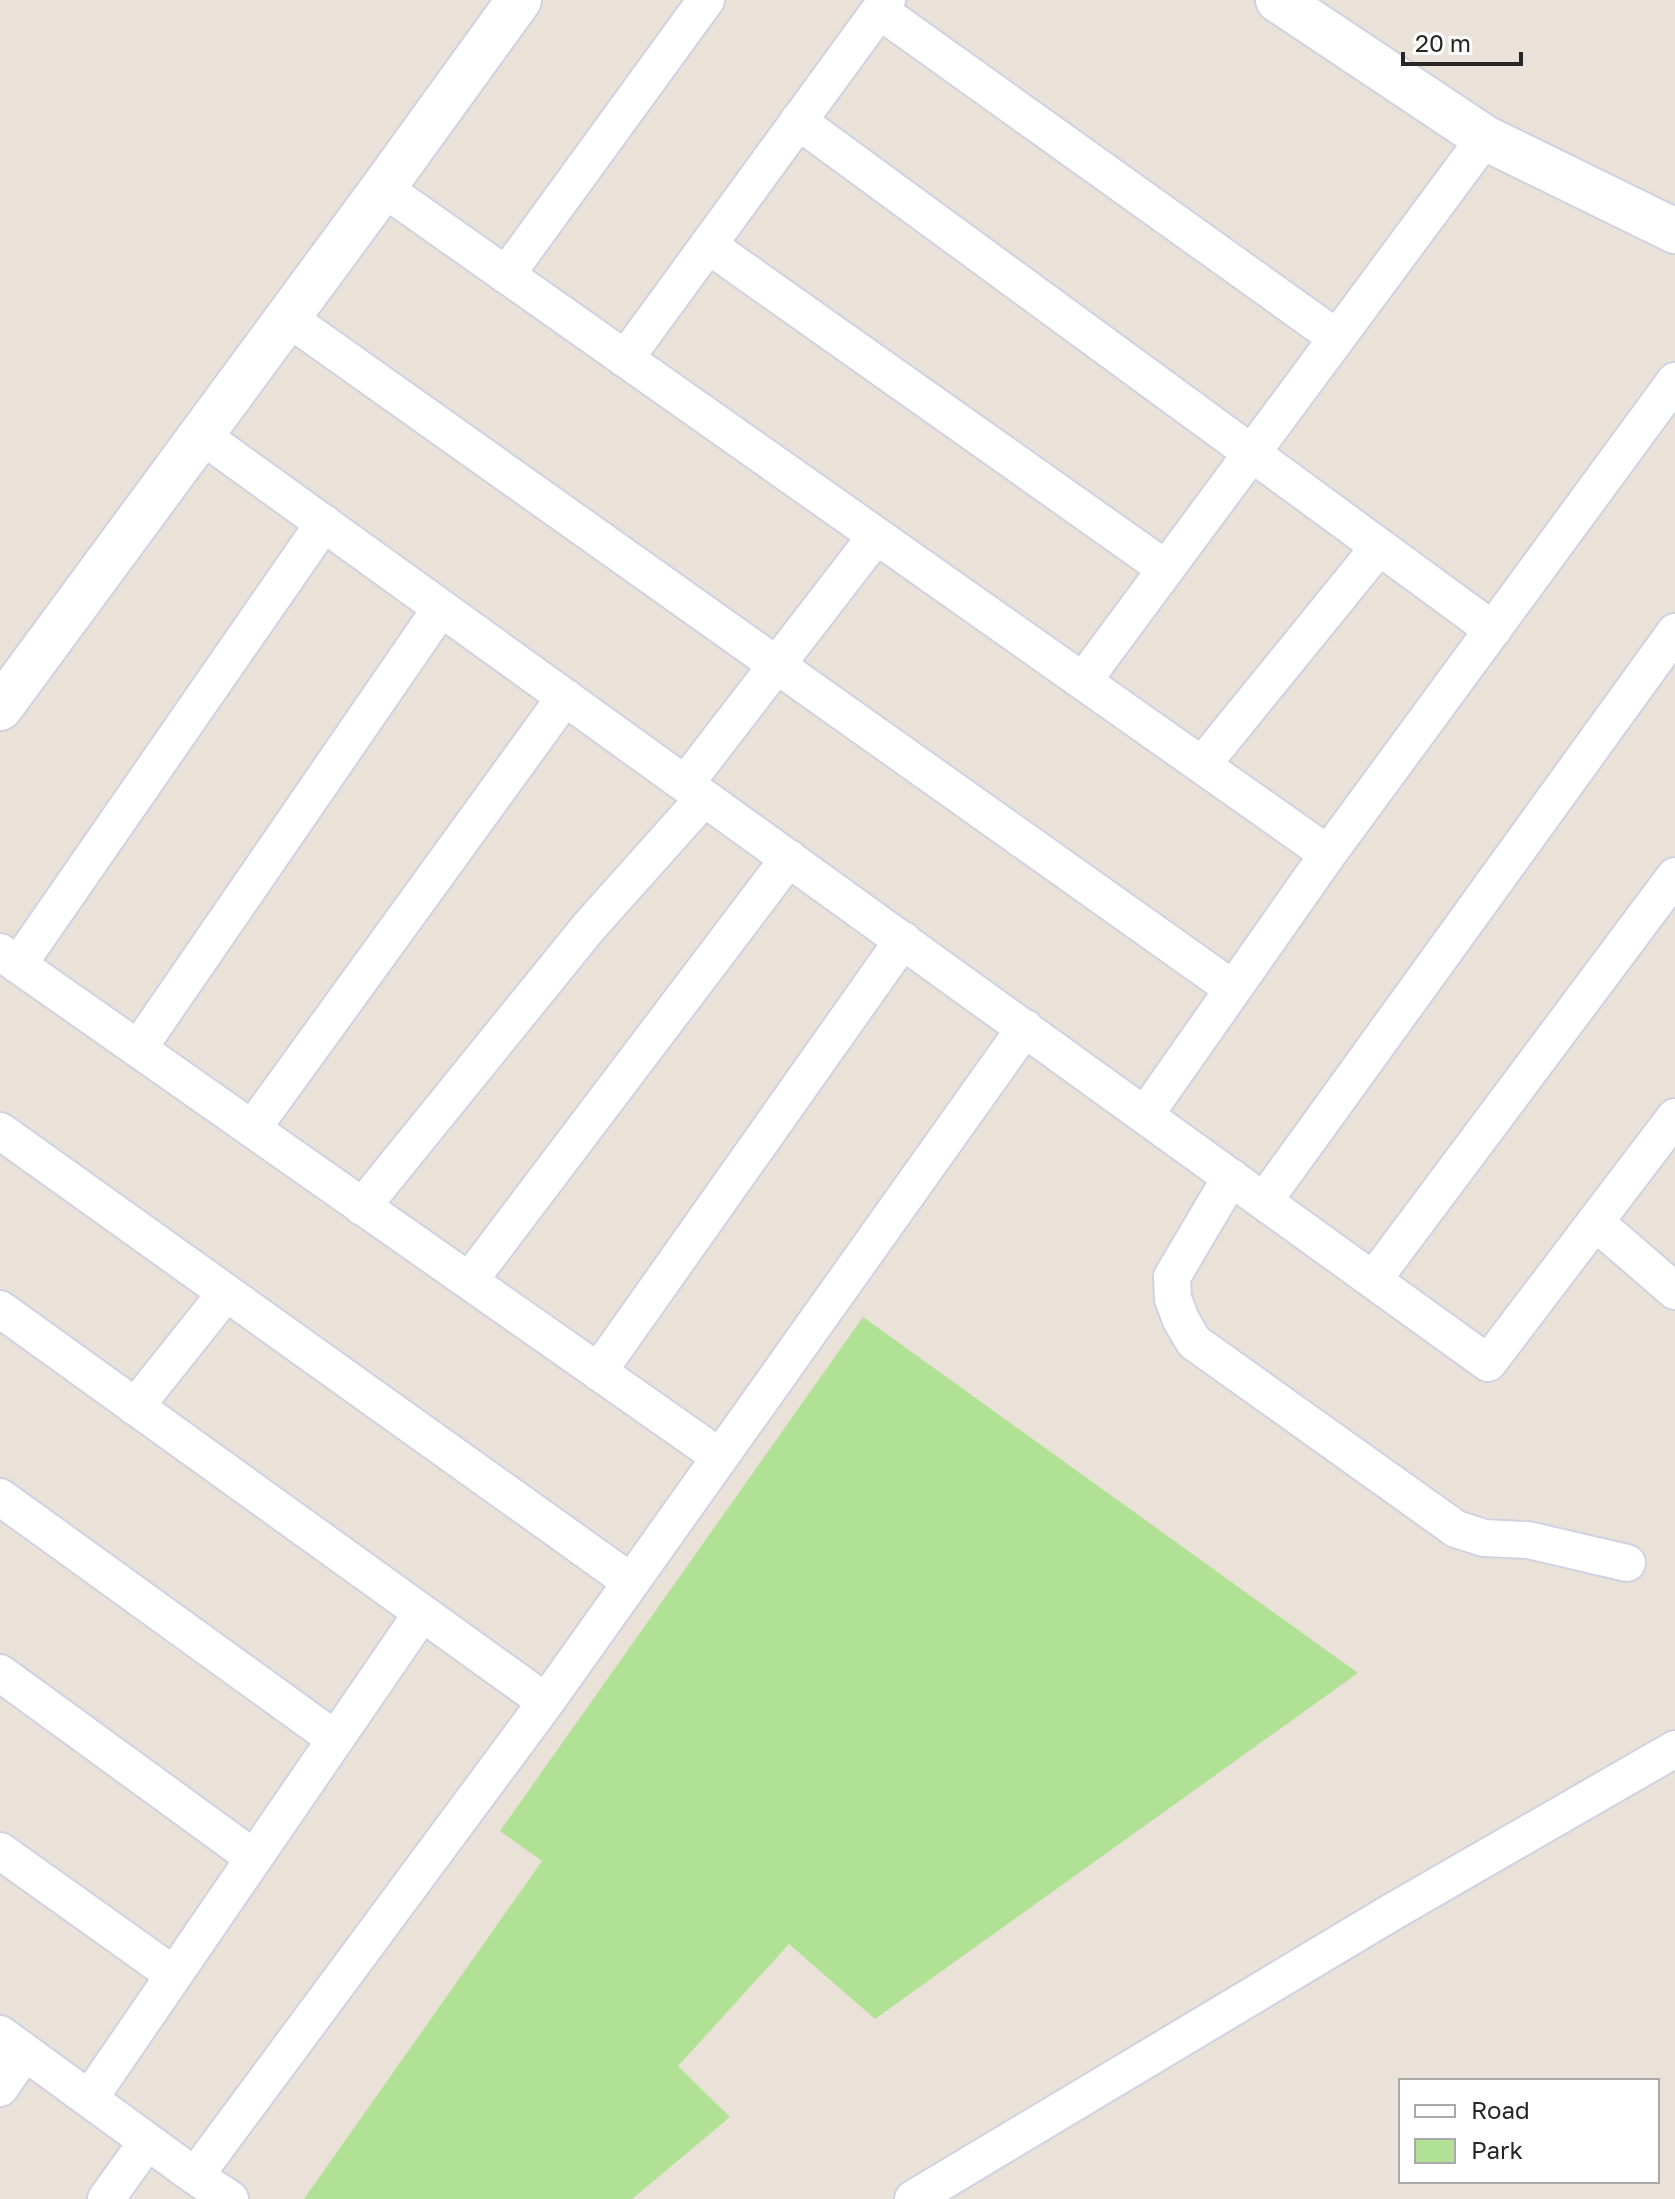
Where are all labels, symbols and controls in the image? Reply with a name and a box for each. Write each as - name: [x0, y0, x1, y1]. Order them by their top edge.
- scale bar: [1403, 16, 1521, 66]
- text: 20 m: [1415, 28, 1471, 57]
- legend: [1399, 2079, 1659, 2183]
- text: Road: [1471, 2095, 1530, 2124]
- text: Park: [1471, 2135, 1523, 2164]

